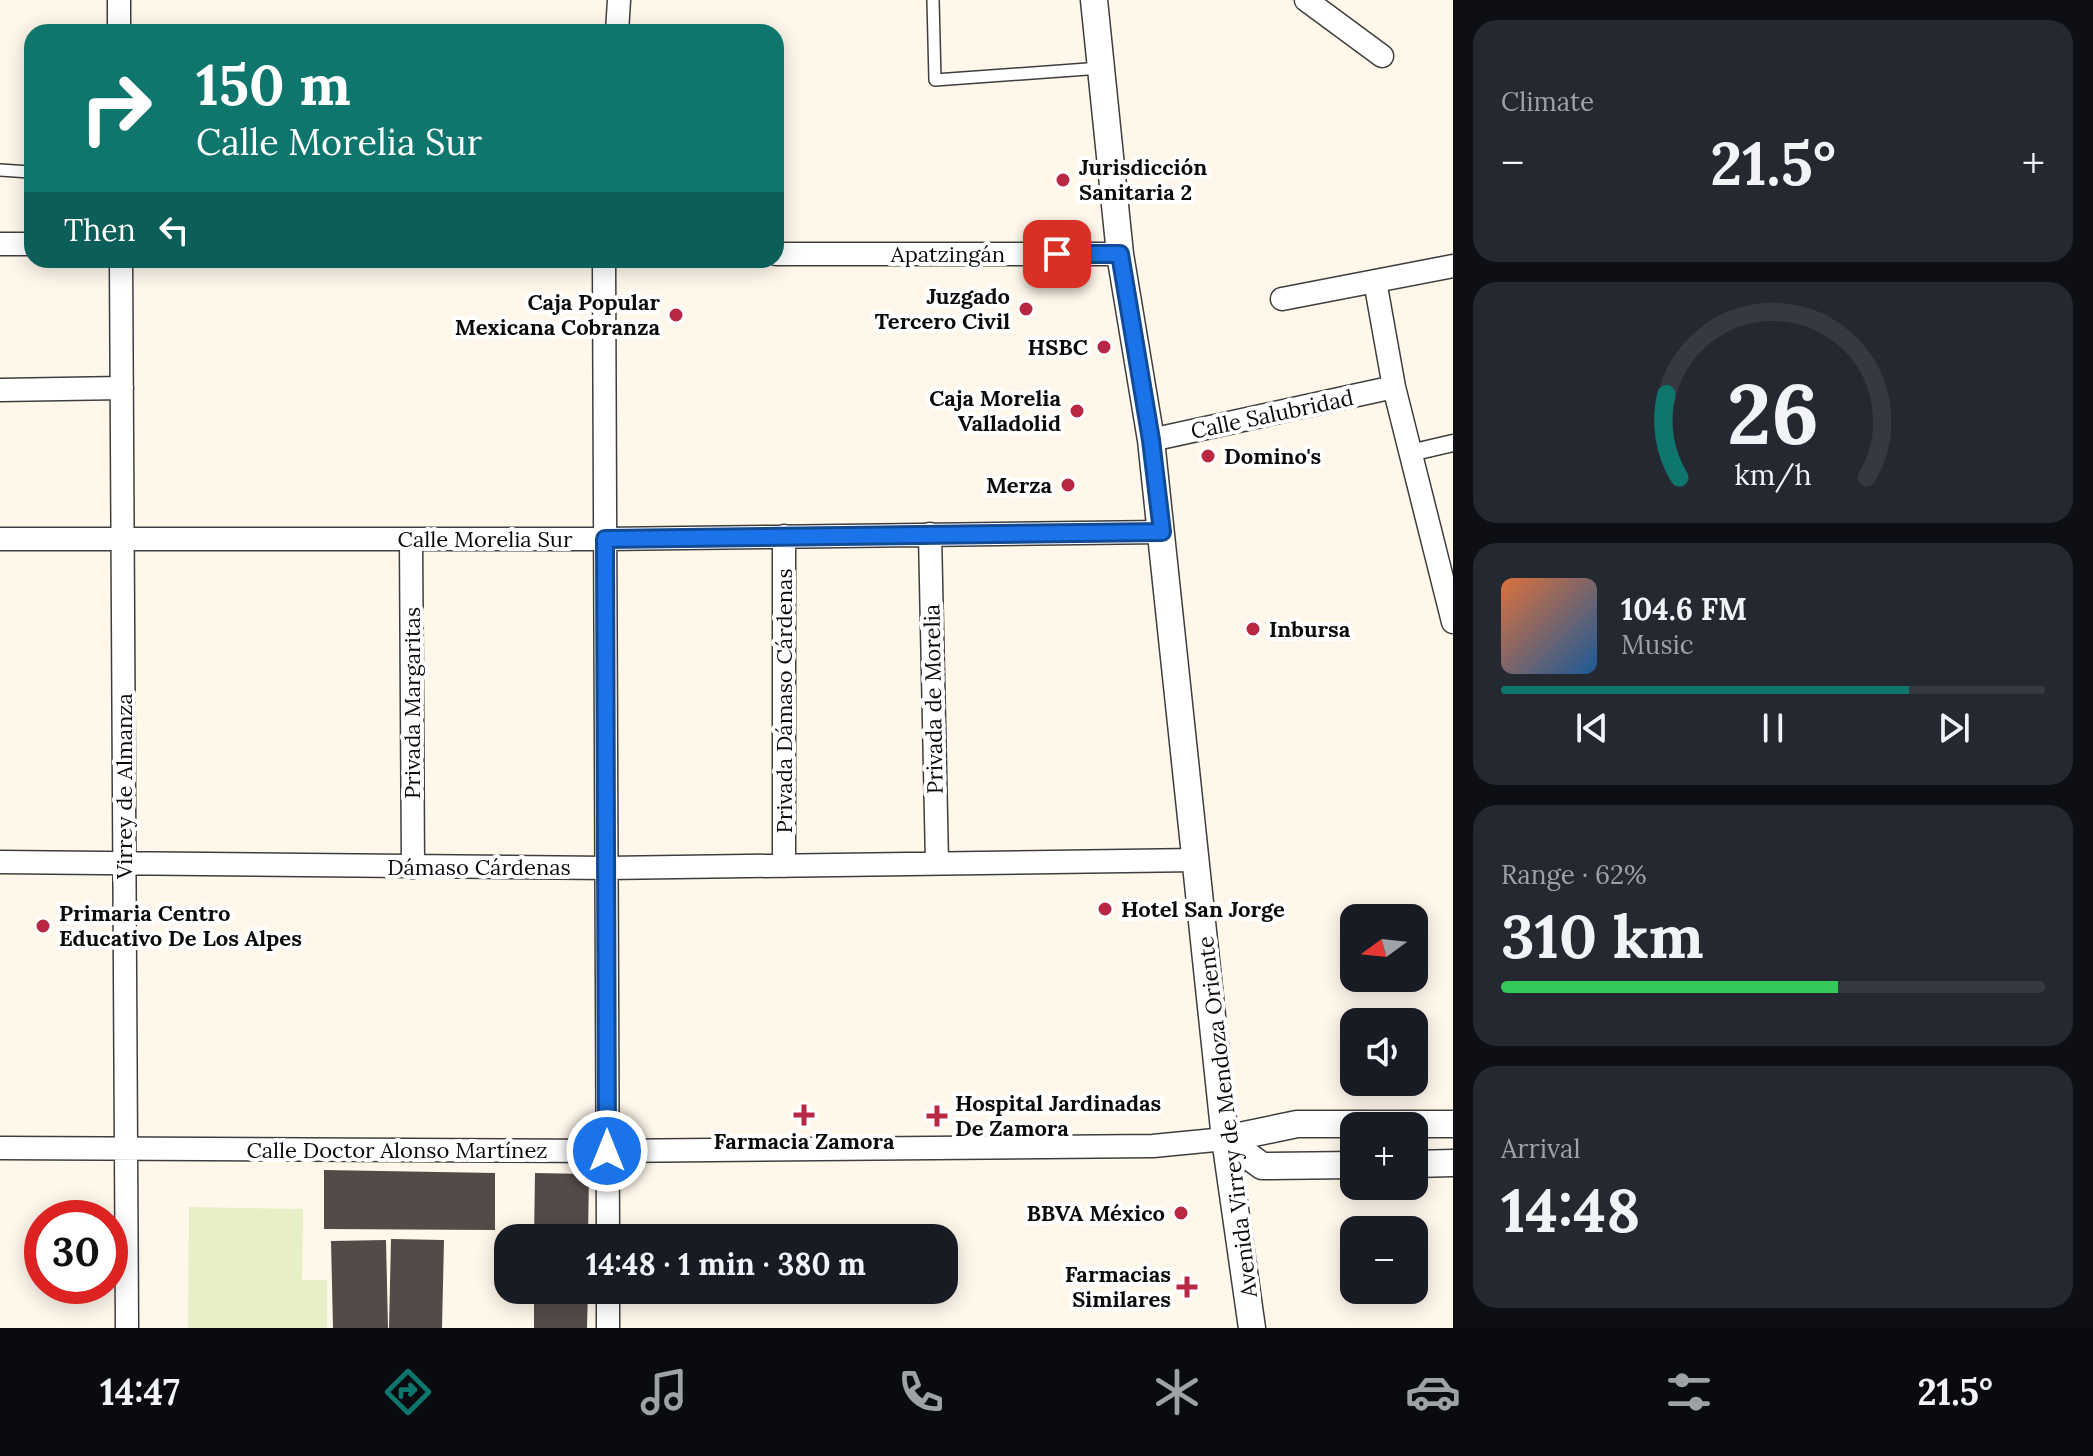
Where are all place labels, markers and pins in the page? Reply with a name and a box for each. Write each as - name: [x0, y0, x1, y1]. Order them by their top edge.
- place label: Jurisdicción Sanitaria 2: [1079, 153, 1207, 206]
- marker: Jurisdicción Sanitaria 2: [1054, 171, 1072, 189]
- pin: [1023, 220, 1091, 288]
- place label: Juzgado Tercero Civil: [875, 282, 1010, 335]
- place label: Caja Popular Mexicana Cobranza: [455, 288, 660, 341]
- marker: Juzgado Tercero Civil: [1017, 300, 1035, 318]
- marker: Caja Popular Mexicana Cobranza: [667, 306, 685, 324]
- place label: HSBC: [1027, 333, 1088, 361]
- marker: HSBC: [1095, 338, 1113, 356]
- place label: Caja Morelia Valladolid: [929, 384, 1061, 437]
- marker: Caja Morelia Valladolid: [1068, 402, 1086, 420]
- place label: Domino's: [1224, 442, 1321, 470]
- marker: Domino's: [1199, 447, 1217, 465]
- place label: Merza: [986, 471, 1052, 499]
- marker: Merza: [1059, 476, 1077, 494]
- place label: Inbursa: [1269, 615, 1351, 643]
- marker: Inbursa: [1244, 620, 1262, 638]
- place label: Hotel San Jorge: [1121, 895, 1285, 923]
- place label: Primaria Centro Educativo De Los Alpes: [59, 899, 302, 952]
- marker: Hotel San Jorge: [1096, 900, 1114, 918]
- marker: Primaria Centro Educativo De Los Alpes: [34, 917, 52, 935]
- place label: Hospital Jardinadas De Zamora: [955, 1089, 1161, 1142]
- marker: Hospital Jardinadas De Zamora: [926, 1105, 948, 1127]
- marker: Farmacia Zamora: [795, 1106, 813, 1124]
- place label: Farmacia Zamora: [714, 1127, 895, 1155]
- place label: BBVA México: [1026, 1199, 1165, 1227]
- marker: BBVA México: [1172, 1204, 1190, 1222]
- place label: Farmacias Similares: [1065, 1260, 1171, 1313]
- marker: Farmacias Similares: [1178, 1278, 1196, 1296]

